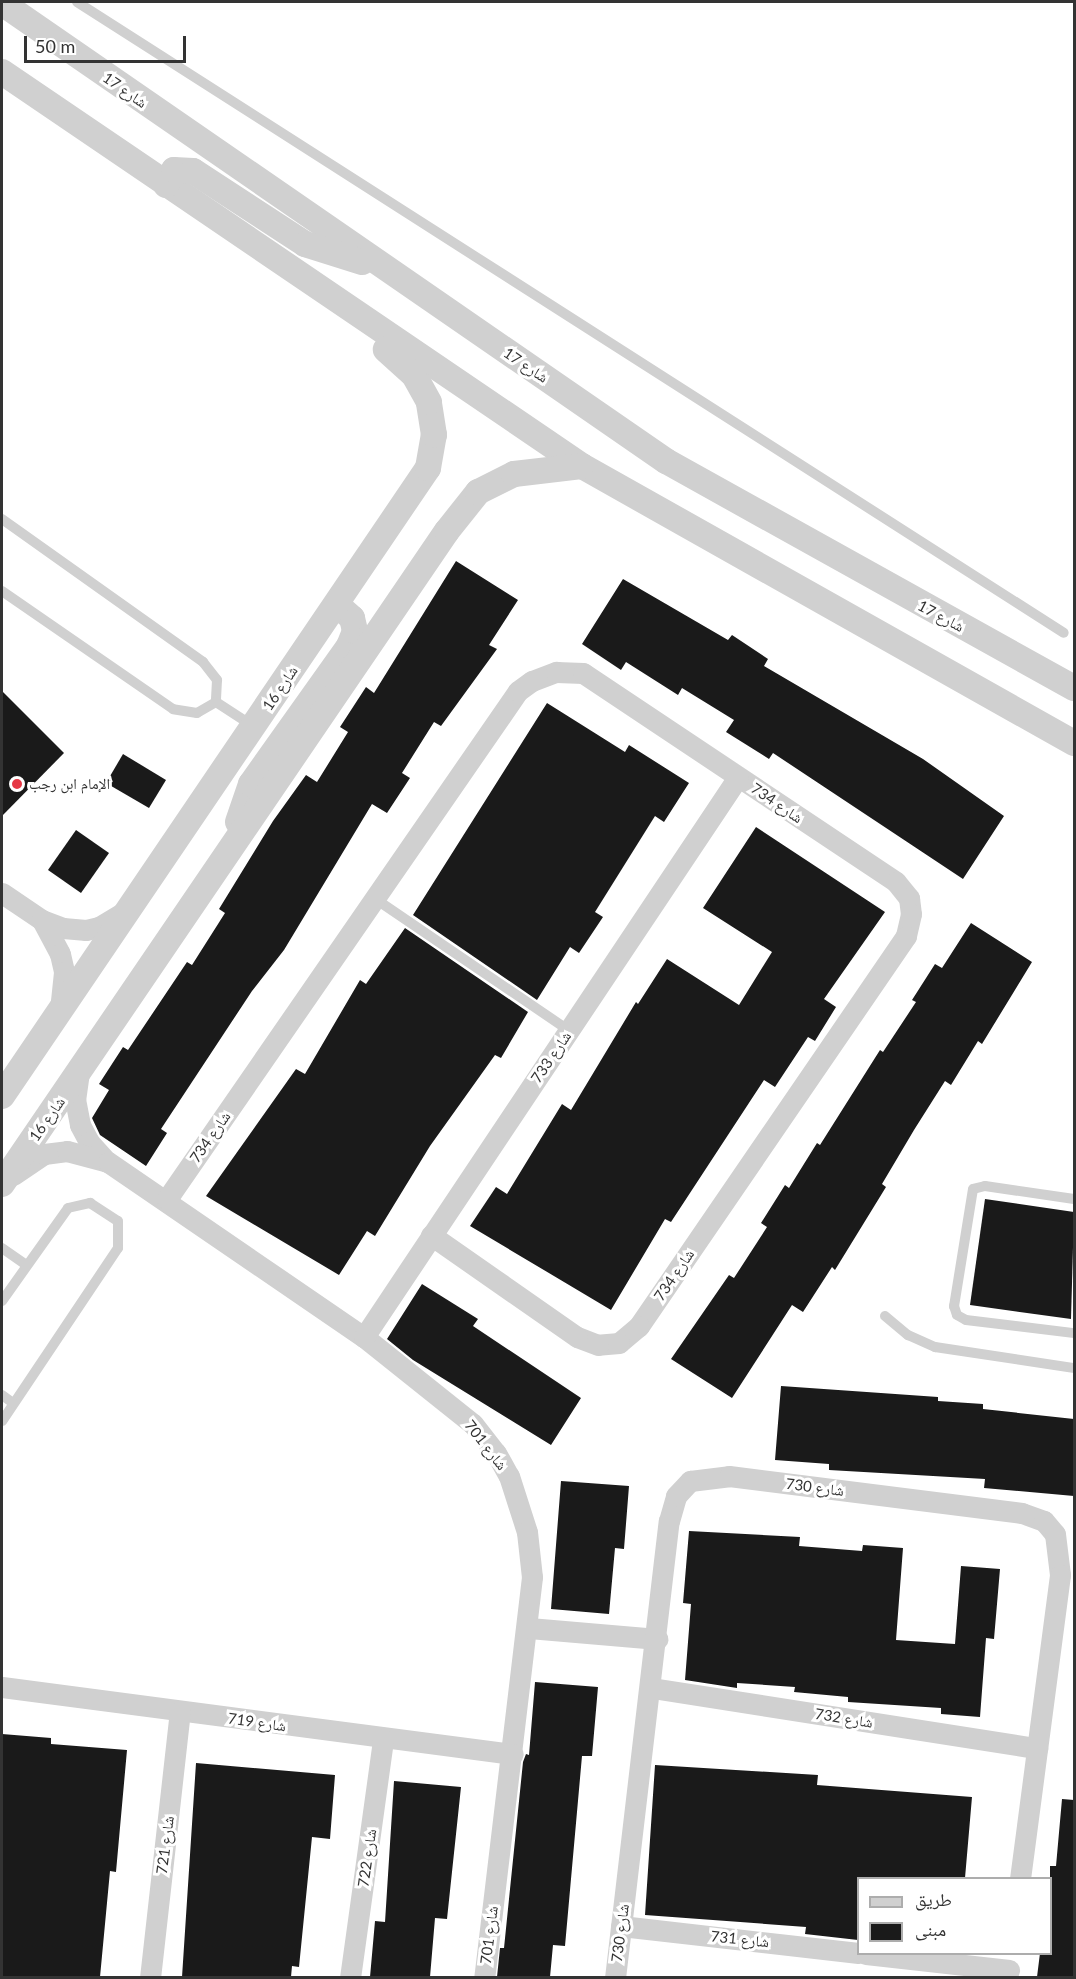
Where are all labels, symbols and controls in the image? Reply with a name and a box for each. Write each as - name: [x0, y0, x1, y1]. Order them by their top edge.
- scale bar: [27, 24, 189, 62]
- text: 50 m: [35, 35, 75, 57]
- street label: شارع 17: [99, 68, 151, 112]
- street label: شارع 17: [500, 344, 552, 386]
- street label: شارع 17: [915, 596, 967, 636]
- street label: شارع 16: [259, 662, 301, 714]
- place label: الإمام ابن رجب: [29, 775, 110, 793]
- marker: الإمام ابن رجب: [10, 777, 24, 791]
- street label: شارع 734: [748, 779, 806, 827]
- street label: شارع 733: [527, 1028, 575, 1086]
- street label: شارع 16: [25, 1093, 69, 1145]
- street label: شارع 734: [186, 1108, 234, 1166]
- street label: شارع 734: [650, 1246, 698, 1304]
- street label: شارع 701: [461, 1416, 511, 1474]
- street label: شارع 730: [785, 1475, 845, 1499]
- street label: شارع 732: [814, 1705, 874, 1731]
- street label: شارع 719: [227, 1709, 287, 1735]
- street label: شارع 721: [153, 1815, 177, 1875]
- street label: شارع 722: [354, 1828, 380, 1888]
- legend: [857, 1877, 1052, 1955]
- text: طريق: [915, 1888, 952, 1910]
- street label: شارع 730: [608, 1903, 632, 1963]
- street label: شارع 701: [477, 1905, 501, 1965]
- text: مبنى: [915, 1918, 946, 1940]
- street label: شارع 731: [710, 1927, 770, 1951]

